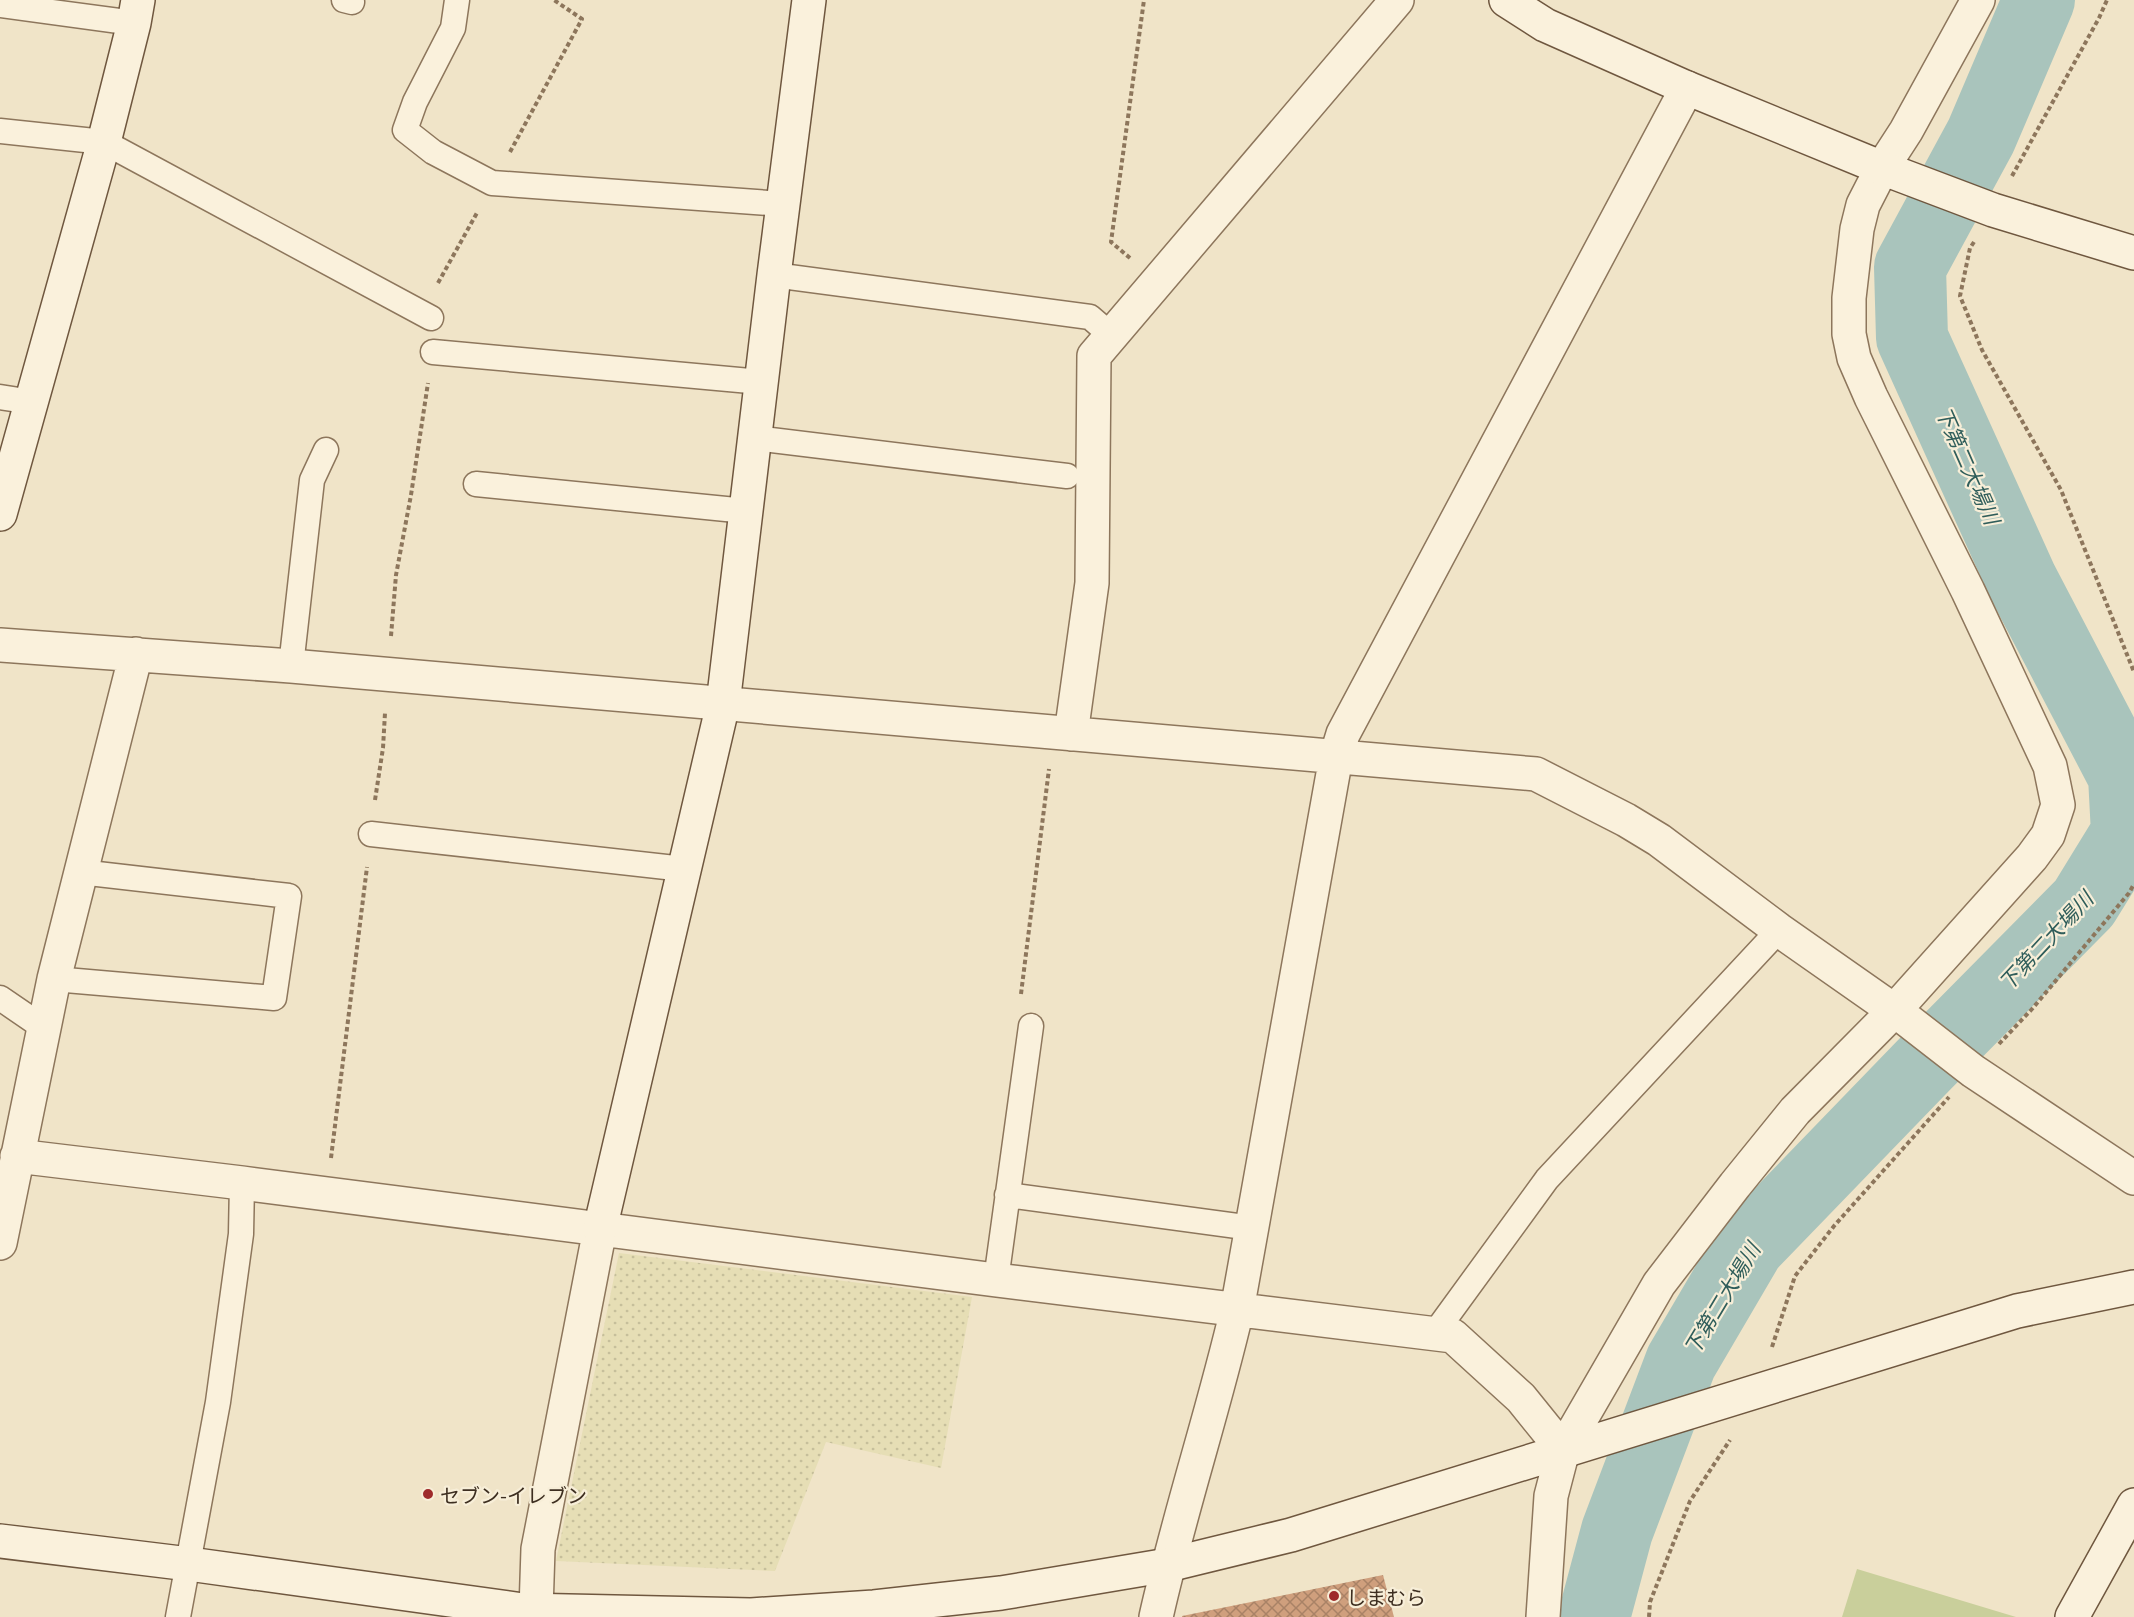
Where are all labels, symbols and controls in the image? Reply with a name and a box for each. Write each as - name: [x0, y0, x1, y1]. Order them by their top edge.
- water label: 下第二大場川: [1930, 401, 2009, 530]
- water label: 下第二大場川: [1991, 882, 2100, 996]
- water label: 下第二大場川: [1676, 1235, 1767, 1360]
- place label: セブン-イレブン: [440, 1480, 587, 1509]
- marker: セブン-イレブン: [421, 1487, 435, 1501]
- place label: しまむら: [1346, 1582, 1426, 1611]
- marker: しまむら: [1327, 1589, 1341, 1603]

